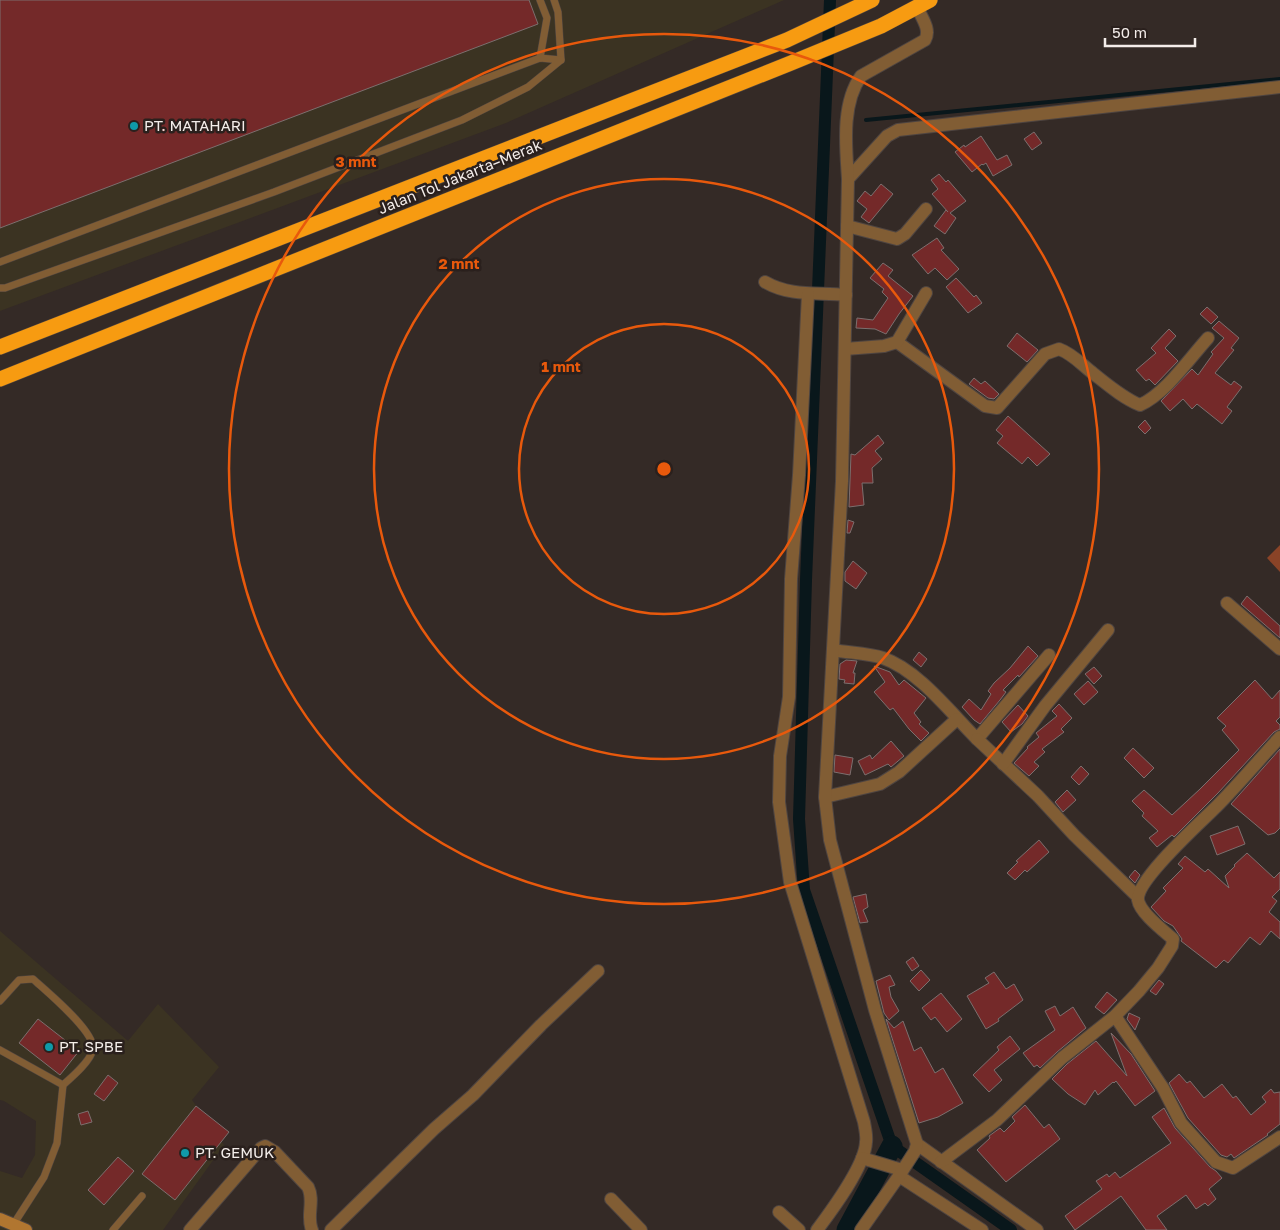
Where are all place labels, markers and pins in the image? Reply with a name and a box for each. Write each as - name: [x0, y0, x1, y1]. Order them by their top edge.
- place label: PT. MATAHARI: [144, 116, 246, 134]
- marker: PT. MATAHARI: [128, 120, 140, 132]
- centre of rings: [655, 460, 673, 478]
- place label: PT. SPBE: [59, 1037, 123, 1055]
- marker: PT. SPBE: [43, 1041, 55, 1053]
- place label: PT. GEMUK: [195, 1143, 274, 1161]
- marker: PT. GEMUK: [179, 1147, 191, 1159]

